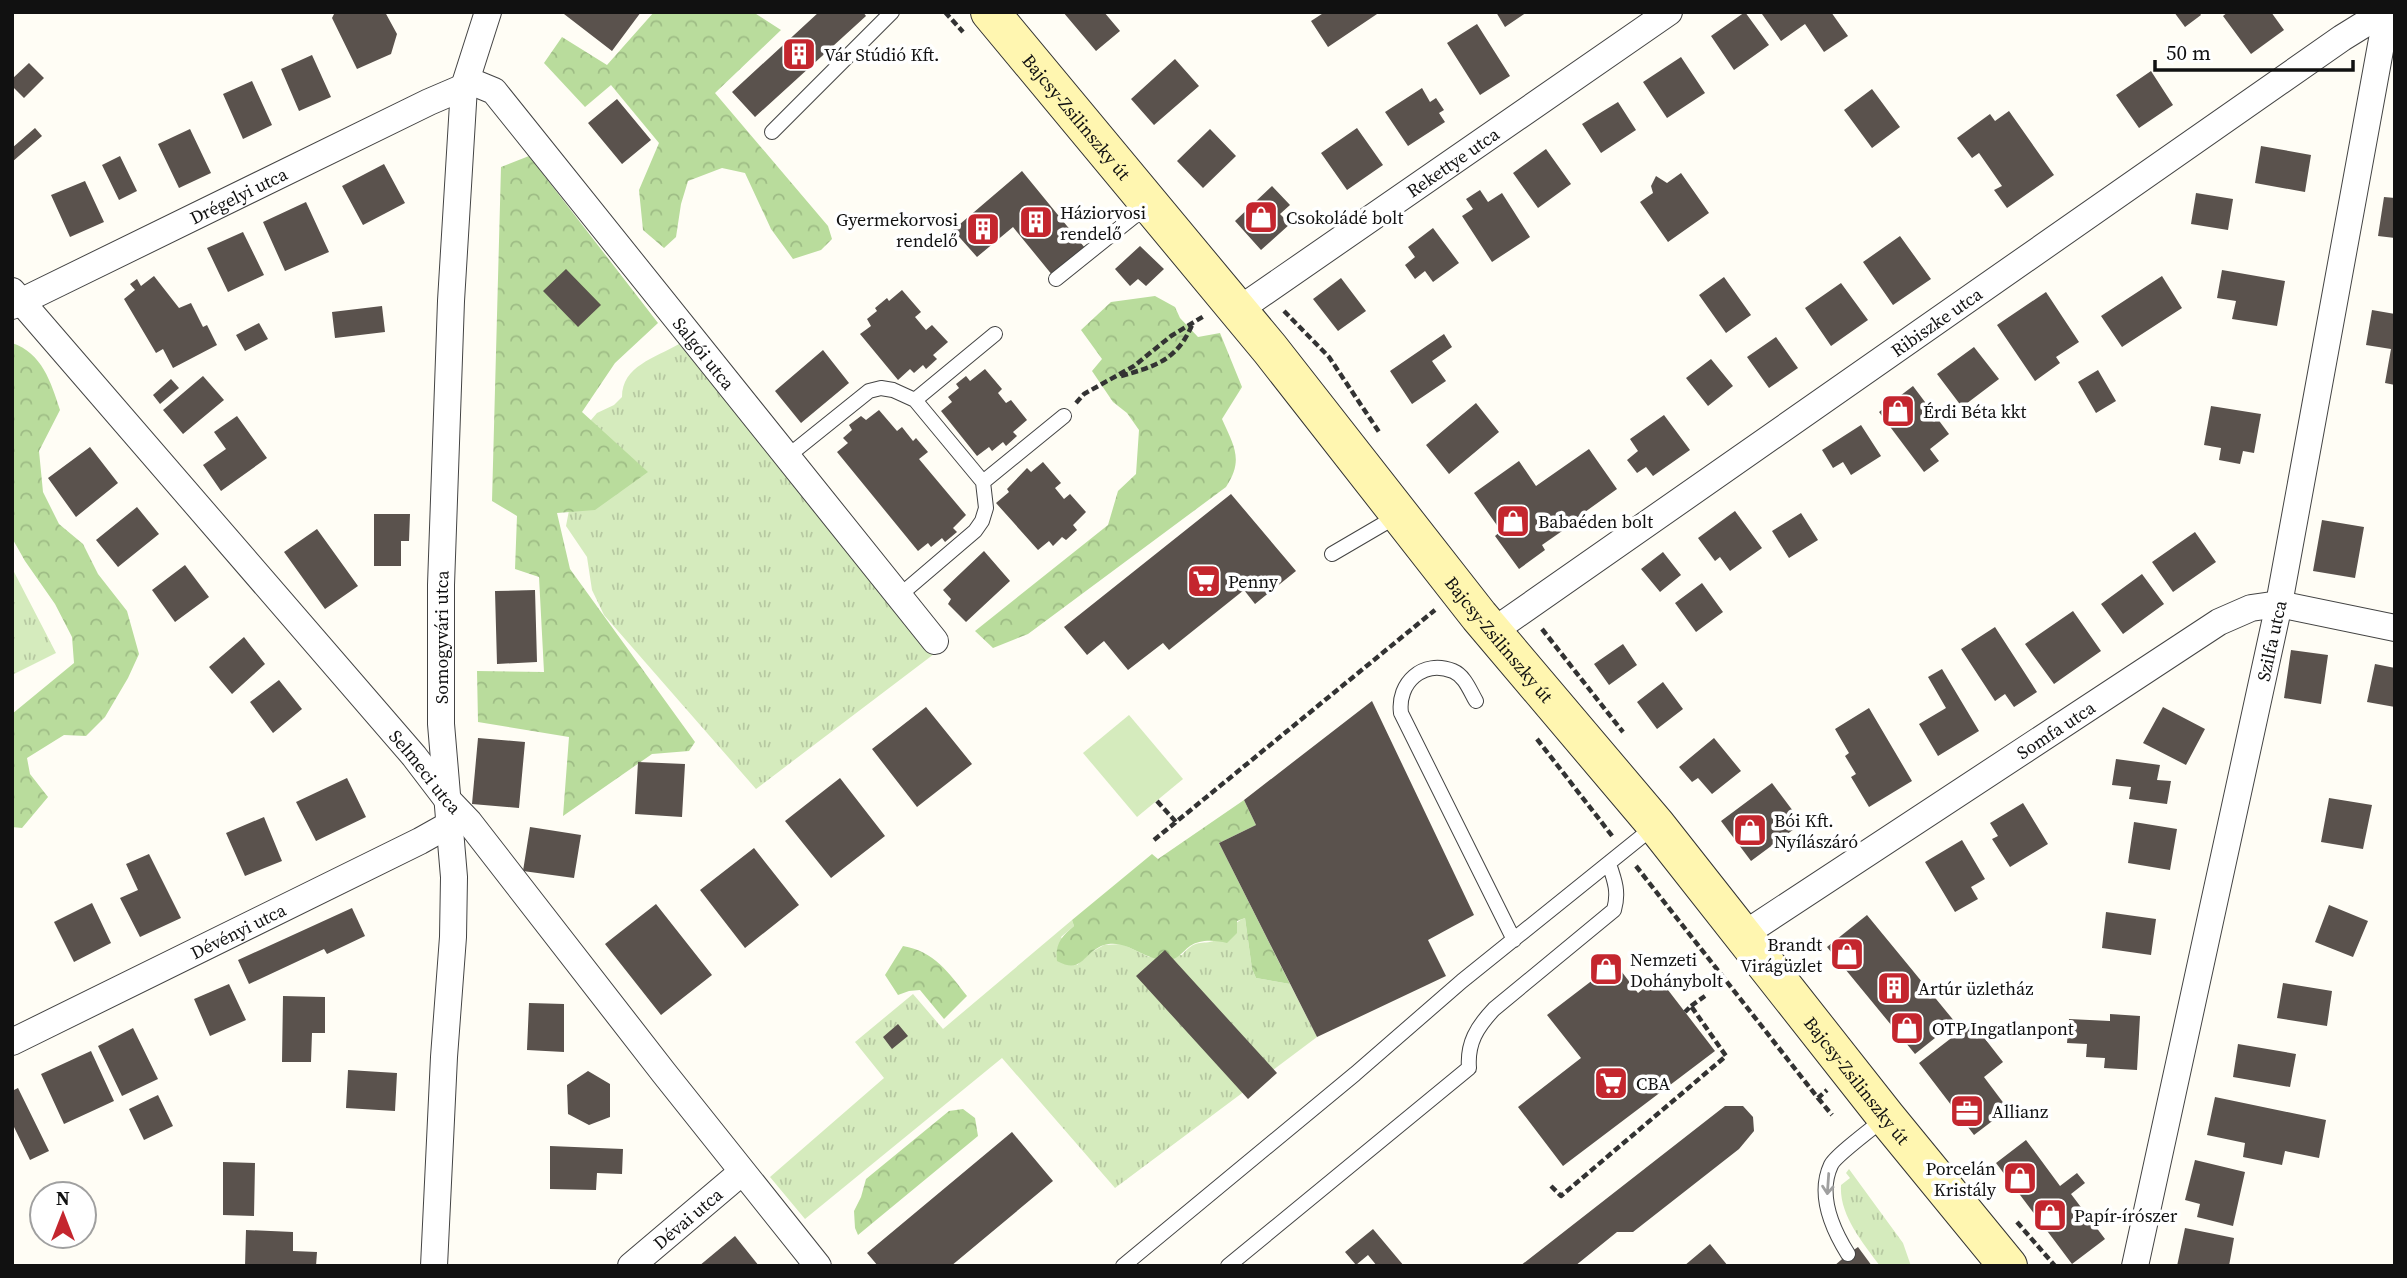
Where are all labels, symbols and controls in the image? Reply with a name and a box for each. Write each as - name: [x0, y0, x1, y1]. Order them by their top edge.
- scale bar: [2155, 28, 2353, 72]
- building icon: Vár Stúdió Kft.: [780, 35, 818, 73]
- text: 50 m: [2166, 38, 2211, 67]
- place label: Vár Stúdió Kft.: [824, 42, 939, 67]
- street label: Bajcsy-Zsilinszky út: [1017, 48, 1137, 185]
- street label: Rekettye utca: [1401, 121, 1505, 203]
- street label: Drégelyi utca: [185, 160, 292, 230]
- shop icon: Csokoládé bolt: [1242, 198, 1280, 236]
- place label: Háziorvosi rendelő: [1060, 200, 1146, 246]
- building icon: Háziorvosi rendelő: [1017, 203, 1055, 241]
- place label: Csokoládé bolt: [1286, 205, 1403, 230]
- place label: Gyermekorvosi rendelő: [836, 207, 958, 253]
- building icon: Gyermekorvosi rendelő: [964, 210, 1002, 248]
- street label: Ribiszke utca: [1886, 280, 1988, 362]
- street label: Salgói utca: [667, 312, 742, 395]
- shop icon: Érdi Béta kkt: [1879, 392, 1917, 430]
- place label: Érdi Béta kkt: [1923, 399, 2026, 424]
- shop icon: Babaéden bolt: [1494, 502, 1532, 540]
- place label: Babaéden bolt: [1538, 509, 1653, 534]
- supermarket icon: Penny: [1185, 562, 1223, 600]
- street label: Somogyvári utca: [428, 569, 454, 704]
- place label: Penny: [1228, 569, 1279, 594]
- street label: Bajcsy-Zsilinszky út: [1440, 571, 1559, 708]
- street label: Szilfa utca: [2250, 597, 2292, 683]
- street label: Somfa utca: [2011, 694, 2100, 765]
- street label: Selmeci utca: [384, 724, 468, 820]
- place label: Bói Kft. Nyílászáró: [1774, 808, 1858, 854]
- shop icon: Bói Kft. Nyílászáró: [1731, 811, 1769, 849]
- street label: Dévényi utca: [186, 896, 291, 965]
- place label: Brandt Virágüzlet: [1740, 932, 1822, 978]
- shop icon: Brandt Virágüzlet: [1828, 935, 1866, 973]
- place label: Nemzeti Dohánybolt: [1630, 947, 1723, 993]
- shop icon: Nemzeti Dohánybolt: [1587, 950, 1625, 988]
- building icon: Artúr üzletház: [1875, 969, 1913, 1007]
- place label: Artúr üzletház: [1918, 976, 2033, 1001]
- shop icon: OTP Ingatlanpont: [1888, 1009, 1926, 1047]
- street label: Bajcsy-Zsilinszky út: [1799, 1011, 1916, 1150]
- place label: OTP Ingatlanpont: [1932, 1016, 2074, 1041]
- supermarket icon: CBA: [1592, 1064, 1630, 1102]
- place label: CBA: [1636, 1071, 1670, 1096]
- office icon: Allianz: [1948, 1092, 1986, 1130]
- place label: Allianz: [1992, 1099, 2048, 1124]
- place label: Porcelán Kristály: [1925, 1156, 1997, 1202]
- shop icon: Porcelán Kristály: [2001, 1159, 2039, 1197]
- one-way arrow: [1821, 1173, 1834, 1195]
- north arrow: [28, 1180, 98, 1250]
- street label: Dévai utca: [647, 1181, 728, 1255]
- text: N: [56, 1185, 70, 1211]
- shop icon: Papír-írószer: [2031, 1196, 2069, 1234]
- place label: Papír-írószer: [2074, 1203, 2178, 1228]

